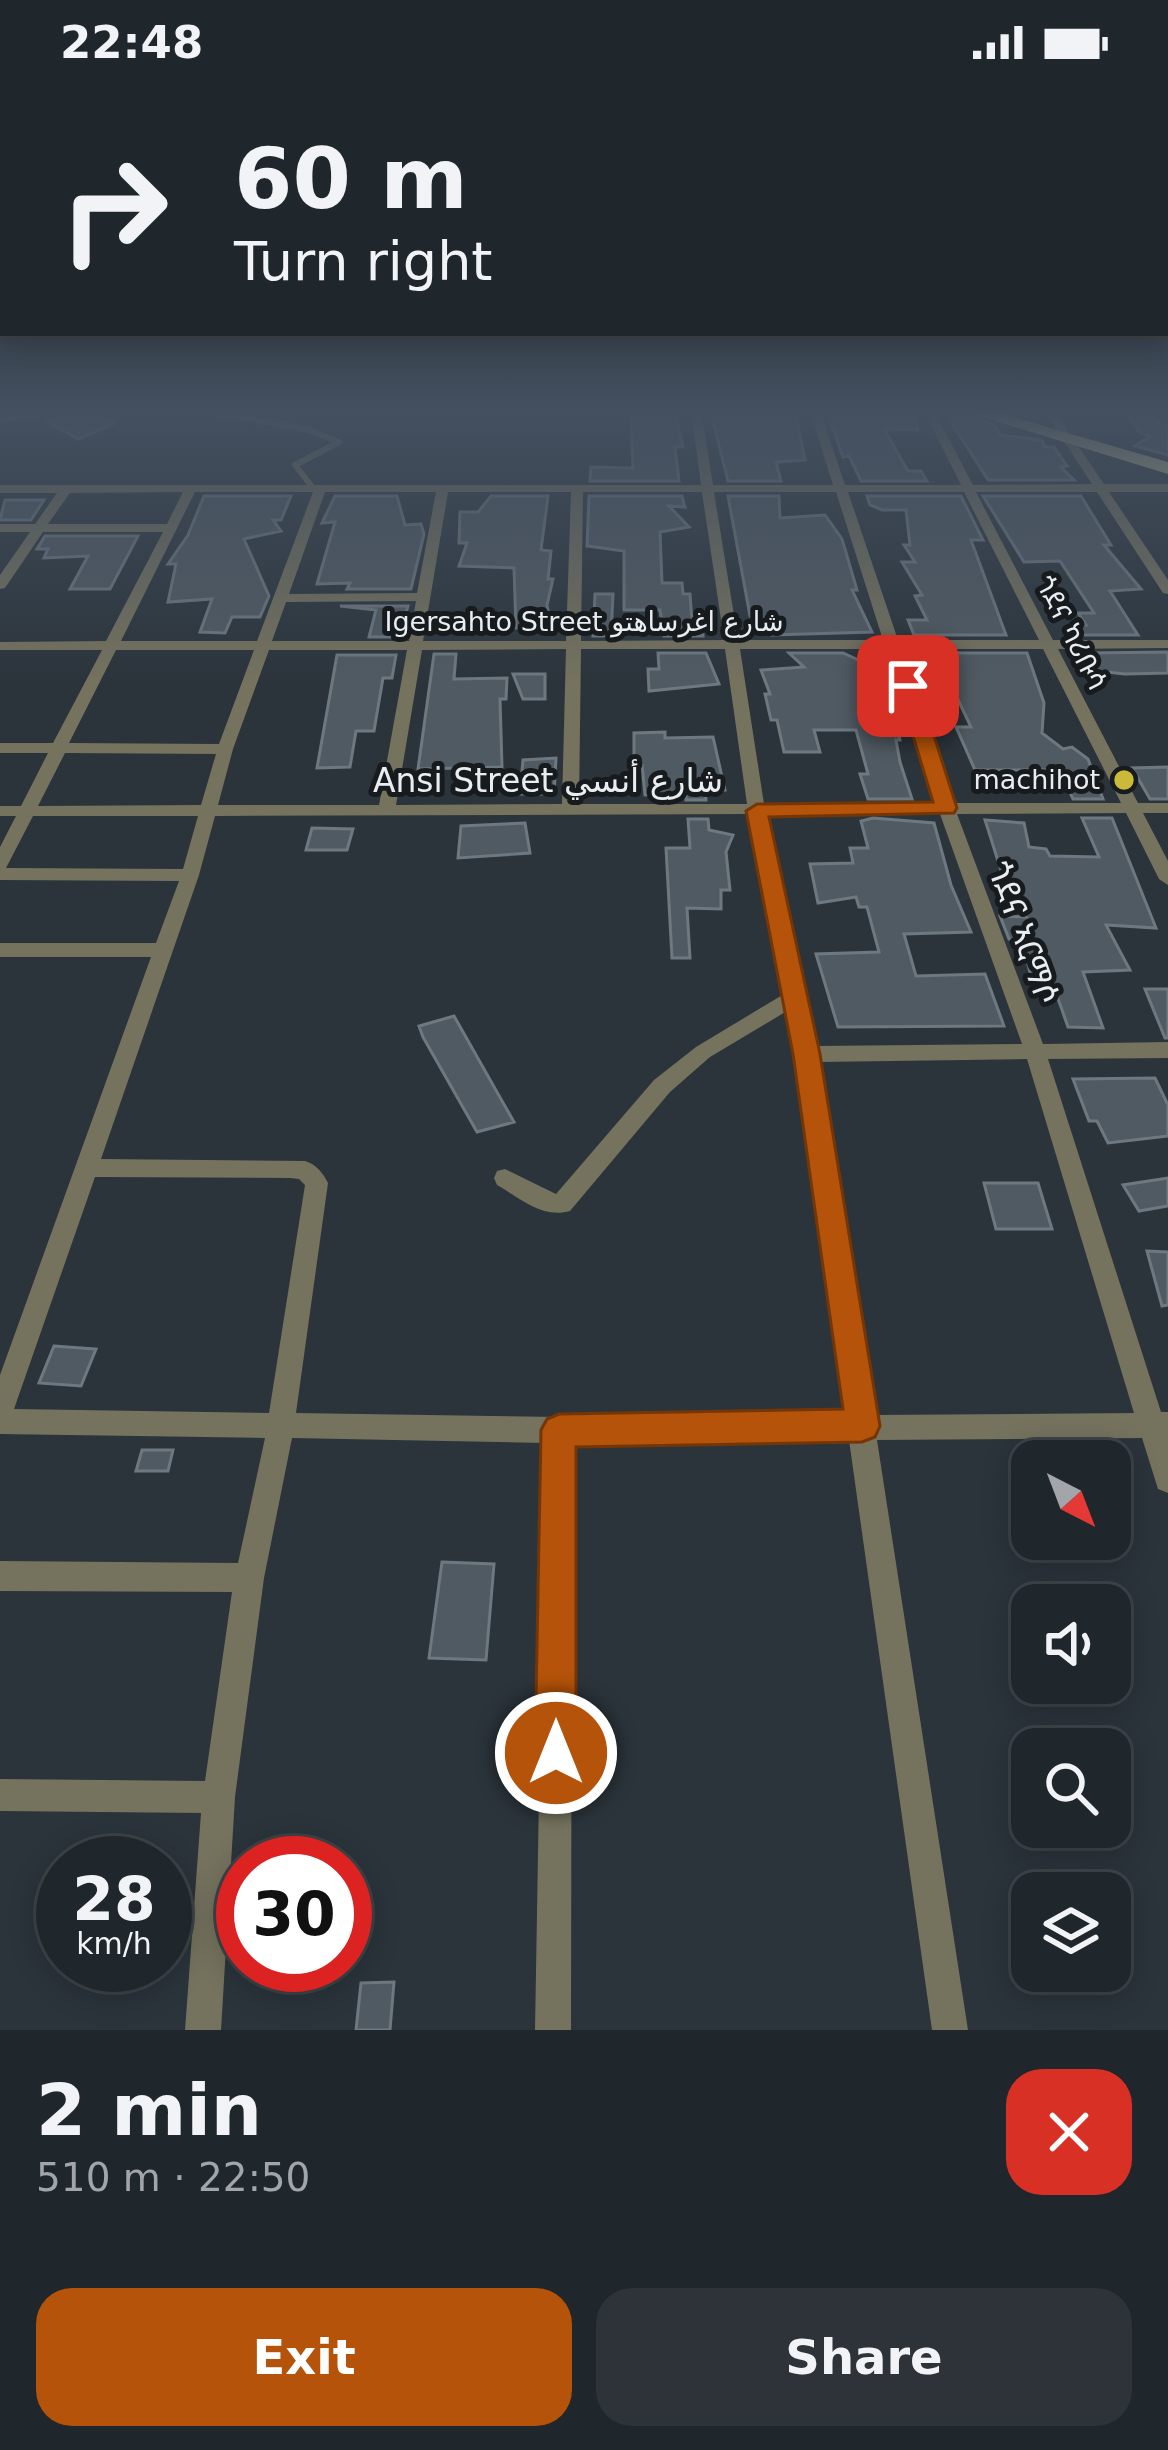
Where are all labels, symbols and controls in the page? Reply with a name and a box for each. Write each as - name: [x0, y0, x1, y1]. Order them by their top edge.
- text: 22:48: [60, 16, 203, 69]
- text: 60 m: [234, 130, 468, 228]
- icon: right: [36, 132, 192, 288]
- text: Turn right: [234, 230, 493, 293]
- street label: ጎደና ካሪቡሳ: [1030, 571, 1113, 695]
- street label: Igersahto Street شارع اغرساهتو: [384, 606, 784, 638]
- pin: [857, 635, 959, 737]
- icon: arrive: [875, 653, 941, 719]
- street label: Ansi Street شارع أنسي: [373, 759, 723, 800]
- place label: machihot: [973, 764, 1100, 795]
- marker: machihot: [1111, 767, 1137, 793]
- street label: ጎደና ኣርማሶ: [980, 856, 1067, 1010]
- north arrow: [1011, 1440, 1131, 1560]
- map controls: [1011, 1440, 1131, 1992]
- button: sound: [1011, 1584, 1131, 1704]
- position arrow: [493, 1690, 619, 1816]
- button: search: [1011, 1728, 1131, 1848]
- speed limit sign: 30: [216, 1836, 372, 1992]
- text: 28: [72, 1864, 156, 1934]
- button: layers: [1011, 1872, 1131, 1992]
- text: km/h: [76, 1926, 152, 1961]
- text: 2 min: [36, 2068, 262, 2152]
- button: close: [1006, 2069, 1132, 2195]
- text: 510 m · 22:50: [36, 2155, 310, 2200]
- button: Exit: [36, 2288, 572, 2426]
- button: Share: [596, 2288, 1132, 2426]

